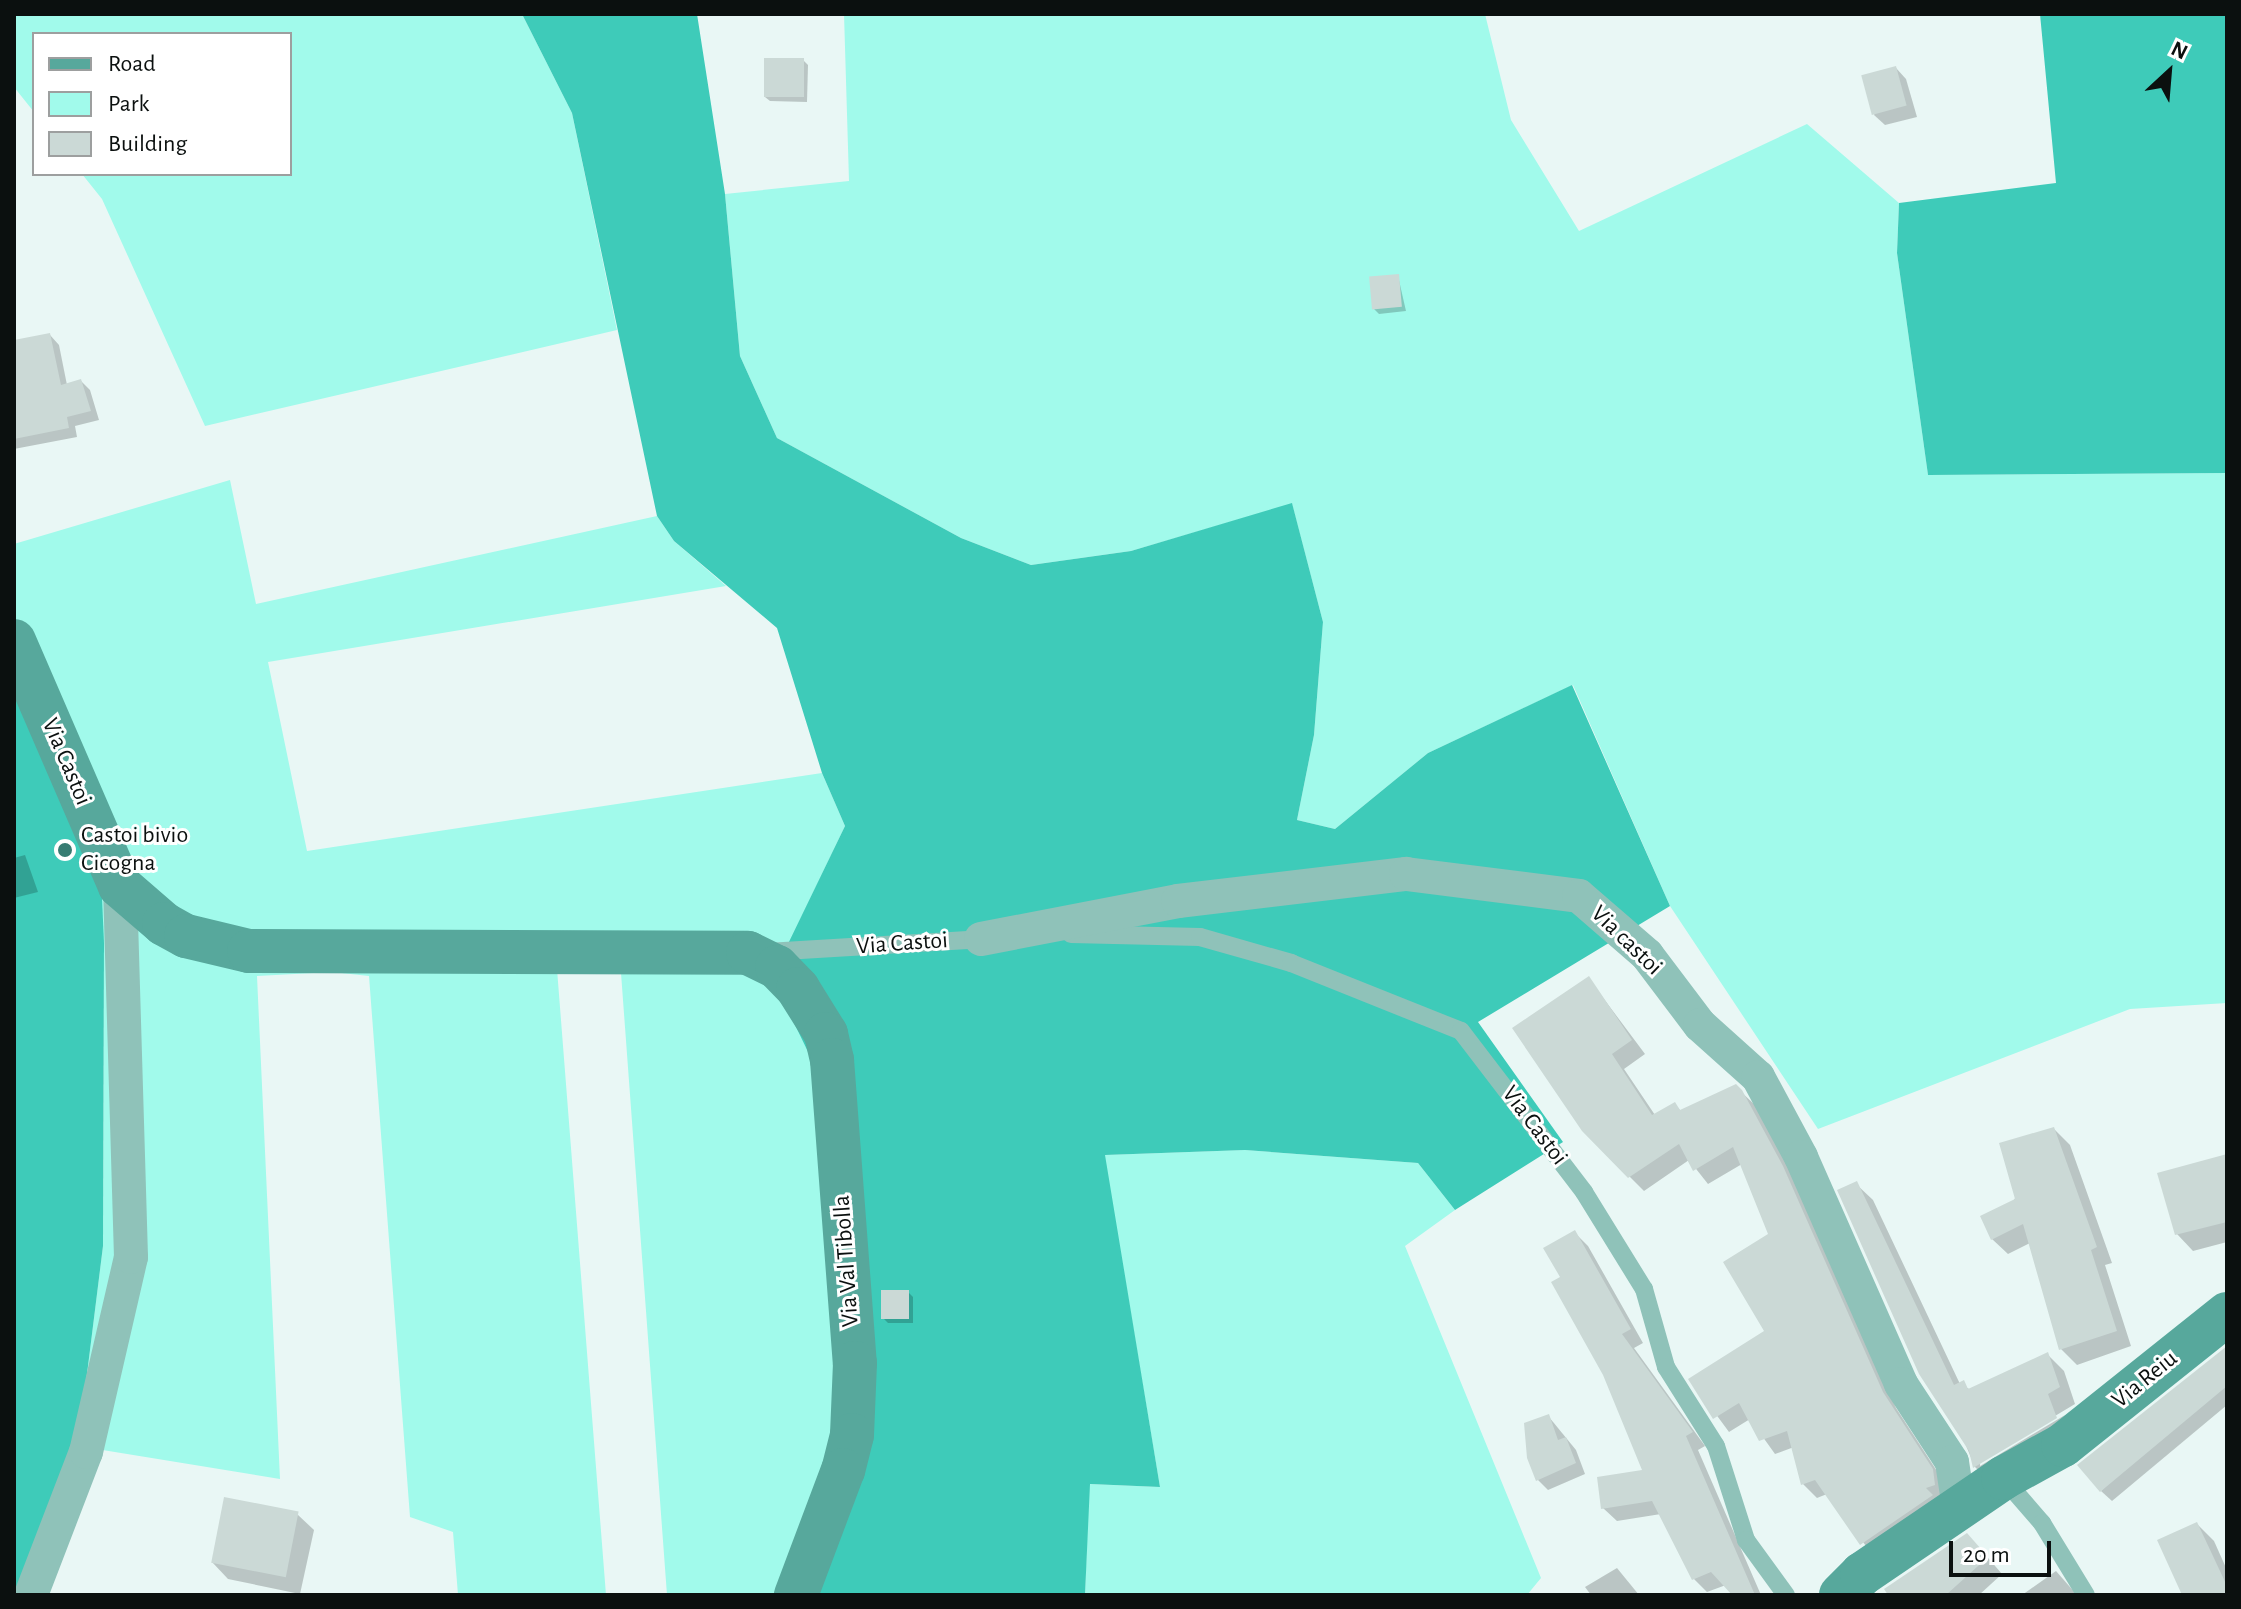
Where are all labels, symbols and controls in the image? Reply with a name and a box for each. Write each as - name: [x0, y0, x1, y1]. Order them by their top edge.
- legend: [32, 32, 292, 176]
- north arrow: [2129, 32, 2209, 112]
- text: N: [2168, 37, 2191, 64]
- text: Road: [108, 52, 156, 76]
- text: Park: [108, 92, 149, 116]
- text: Building: [108, 132, 187, 156]
- street label: Via Castoi: [35, 714, 97, 810]
- place label: Castoi bivio Cicogna: [81, 822, 188, 878]
- marker: Castoi bivio Cicogna: [56, 841, 74, 859]
- street label: Via castoi: [1584, 900, 1668, 982]
- street label: Via Castoi: [855, 926, 949, 962]
- street label: Via Castoi: [1495, 1081, 1573, 1171]
- street label: Via Val Tibolla: [828, 1194, 866, 1328]
- street label: Via Reiu: [2106, 1345, 2184, 1415]
- scale bar: [1953, 1525, 2055, 1575]
- text: 20 m: [1963, 1543, 2010, 1567]

